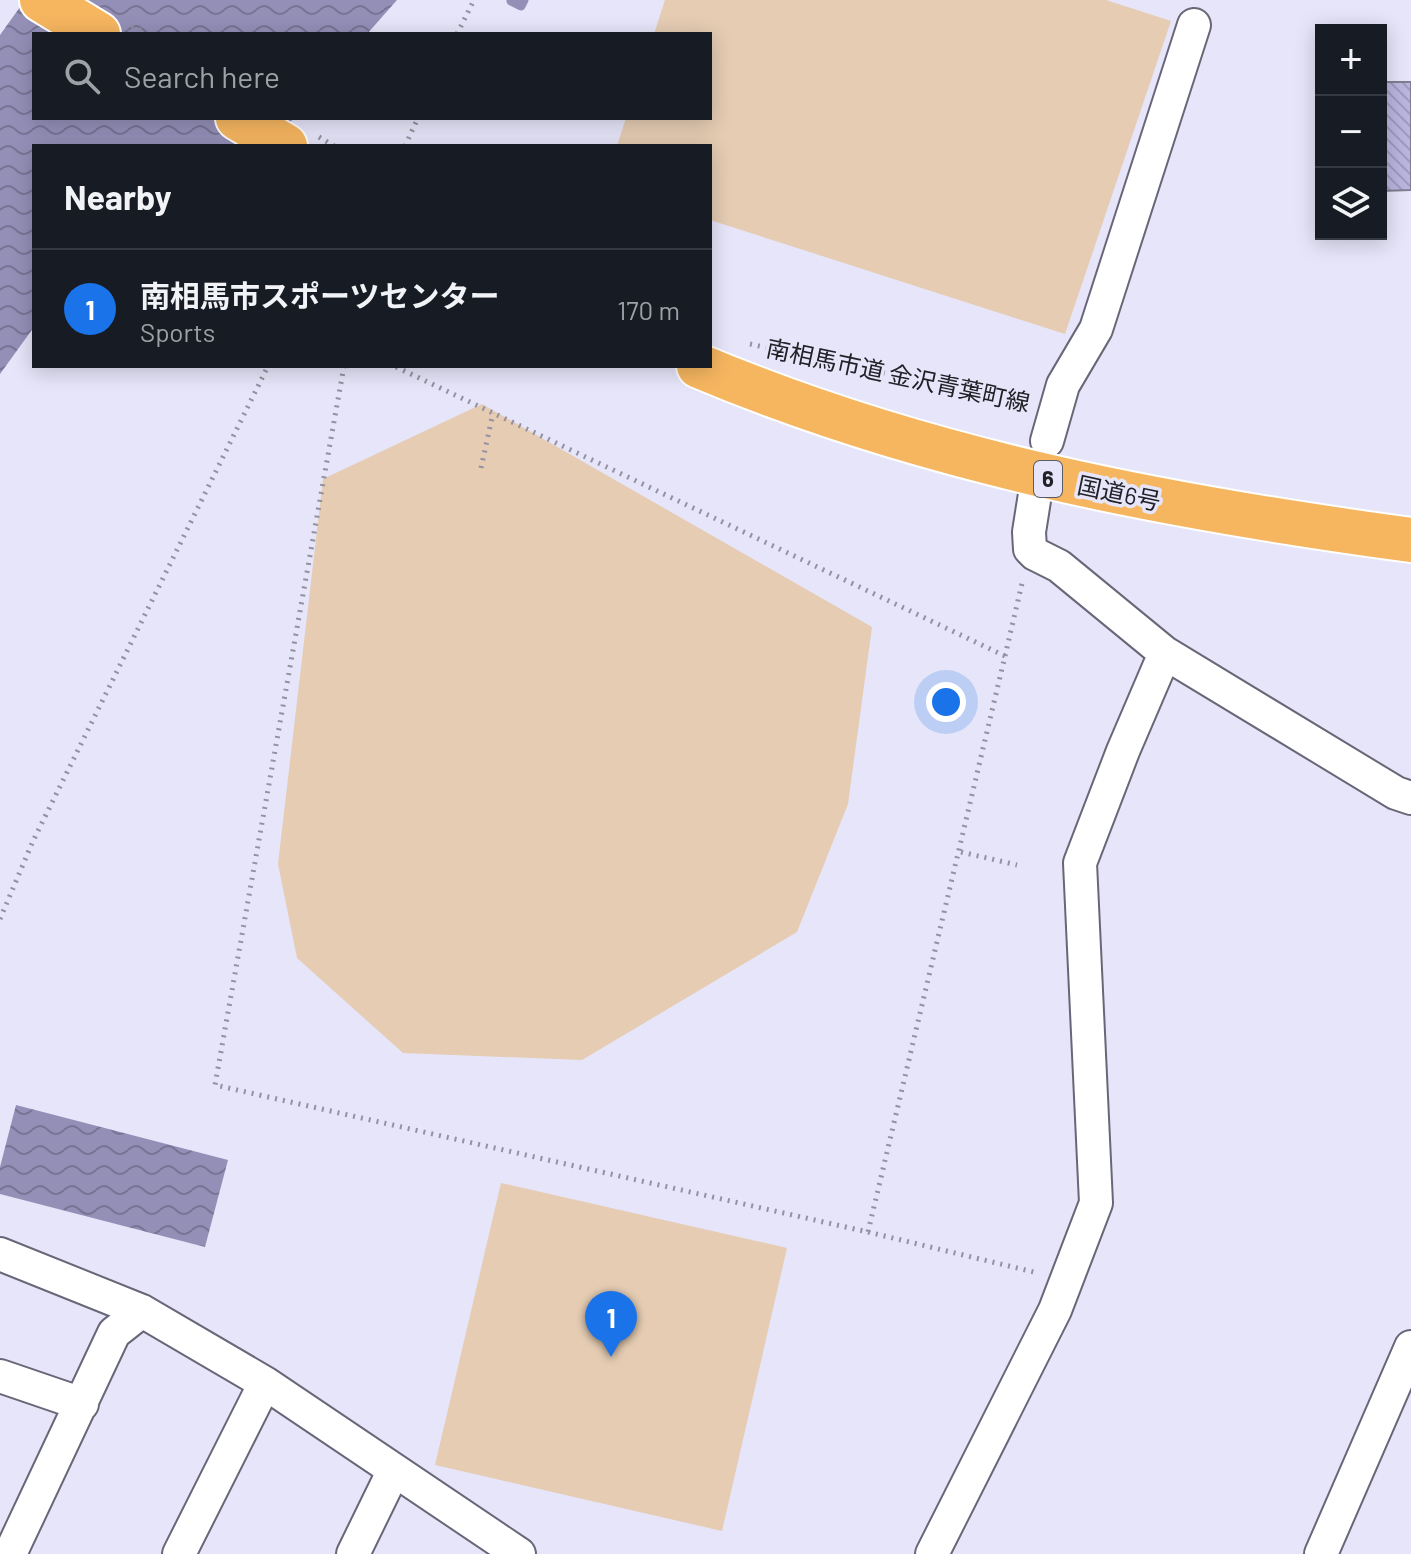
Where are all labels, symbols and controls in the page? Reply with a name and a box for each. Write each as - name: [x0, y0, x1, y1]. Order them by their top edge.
- map controls: [1315, 24, 1387, 240]
- button: +: [1315, 24, 1387, 96]
- search box: [32, 32, 712, 120]
- icon: search: [60, 54, 104, 98]
- text: Search here: [124, 58, 280, 94]
- button: −: [1315, 96, 1387, 168]
- button: layers: [1315, 168, 1387, 240]
- text: Nearby: [64, 176, 172, 217]
- text: 南相馬市スポーツセンター: [140, 277, 499, 313]
- text: 1: [85, 294, 95, 325]
- text: 170 m: [617, 294, 680, 325]
- text: Sports: [140, 316, 215, 347]
- street label: 南相馬市道 金沢青葉町線: [764, 332, 1033, 417]
- road number: 6: [1034, 461, 1062, 497]
- street label: 国道6号: [1075, 470, 1164, 515]
- your location: [926, 682, 966, 722]
- pin: 1: [585, 1291, 637, 1357]

